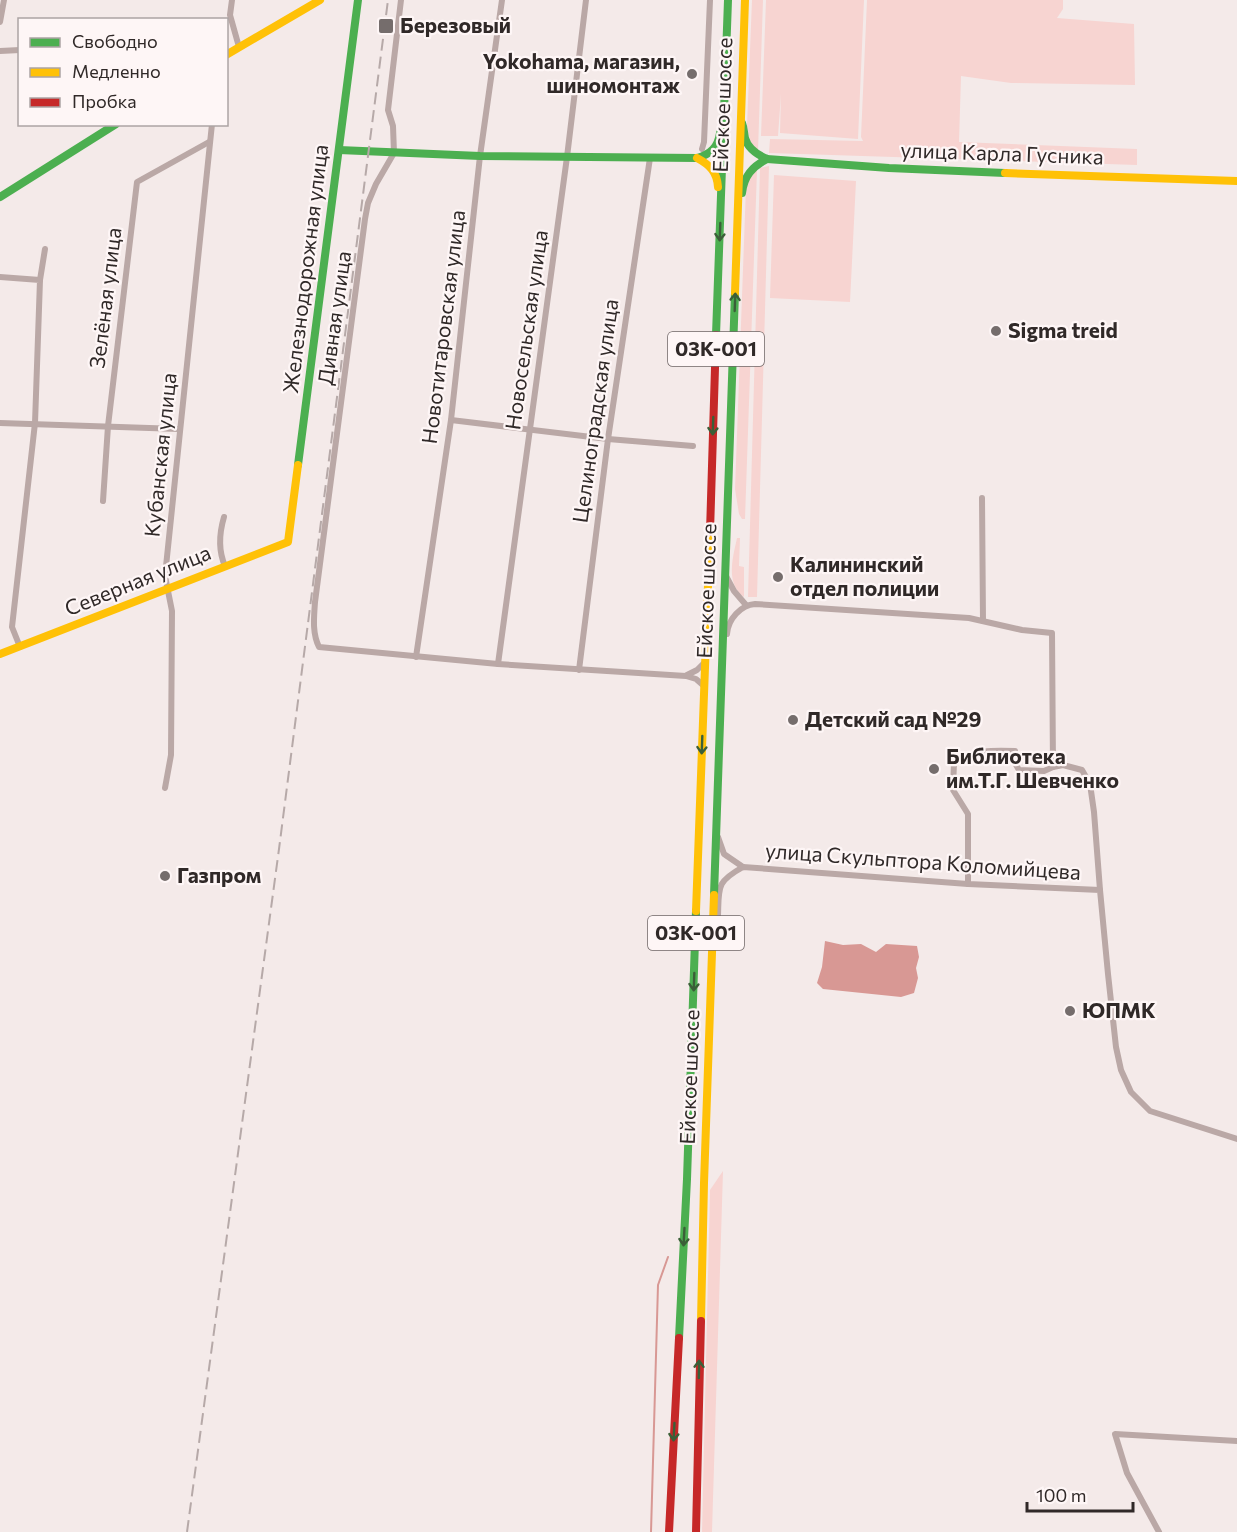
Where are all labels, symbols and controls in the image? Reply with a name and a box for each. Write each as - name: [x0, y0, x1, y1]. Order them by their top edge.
- place label: Березовый: [400, 12, 511, 37]
- marker: Березовый: [377, 17, 395, 35]
- legend: [18, 18, 228, 126]
- text: Свободно: [72, 30, 158, 52]
- street label: Ейское шоссе: [707, 37, 736, 173]
- place label: Yokohama, магазин, шиномонтаж: [483, 48, 680, 97]
- text: Медленно: [72, 60, 161, 82]
- marker: Yokohama, магазин, шиномонтаж: [685, 67, 699, 81]
- text: Пробка: [72, 90, 137, 112]
- street label: улица Карла Гусника: [900, 136, 1104, 169]
- street label: Железнодорожная улица: [277, 143, 332, 395]
- street label: Новотитаровская улица: [416, 208, 469, 445]
- one-way arrow: [714, 221, 726, 241]
- street label: Зелёная улица: [83, 226, 126, 370]
- street label: Новосельская улица: [499, 228, 552, 431]
- street label: Дивная улица: [312, 249, 355, 386]
- one-way arrow: [729, 293, 740, 313]
- street label: Целиноградская улица: [566, 297, 623, 524]
- place label: Sigma treid: [1008, 317, 1118, 342]
- marker: Sigma treid: [989, 324, 1003, 338]
- road number: 03К-001: [668, 332, 764, 366]
- street label: Кубанская улица: [138, 372, 181, 538]
- one-way arrow: [708, 416, 719, 436]
- street label: Ейское шоссе: [691, 523, 720, 659]
- street label: Северная улица: [61, 539, 214, 620]
- place label: Калининский отдел полиции: [790, 551, 939, 600]
- marker: Калининский отдел полиции: [771, 570, 785, 584]
- place label: Детский сад №29: [805, 706, 981, 731]
- marker: Детский сад №29: [786, 713, 800, 727]
- one-way arrow: [697, 735, 708, 755]
- place label: Библиотека им.Т.Г. Шевченко: [946, 743, 1119, 792]
- marker: Библиотека им.Т.Г. Шевченко: [927, 762, 941, 776]
- street label: улица Скульптора Коломийцева: [764, 837, 1082, 884]
- place label: Газпром: [177, 862, 261, 887]
- marker: Газпром: [158, 869, 172, 883]
- road number: 03К-001: [648, 916, 744, 950]
- one-way arrow: [688, 971, 700, 991]
- place label: ЮПМК: [1082, 997, 1156, 1022]
- marker: ЮПМК: [1063, 1004, 1077, 1018]
- street label: Ейское шоссе: [674, 1009, 703, 1145]
- one-way arrow: [679, 1227, 690, 1247]
- one-way arrow: [694, 1359, 705, 1379]
- one-way arrow: [668, 1421, 679, 1441]
- scale bar: [1027, 1475, 1134, 1513]
- text: 100 m: [1036, 1484, 1086, 1506]

